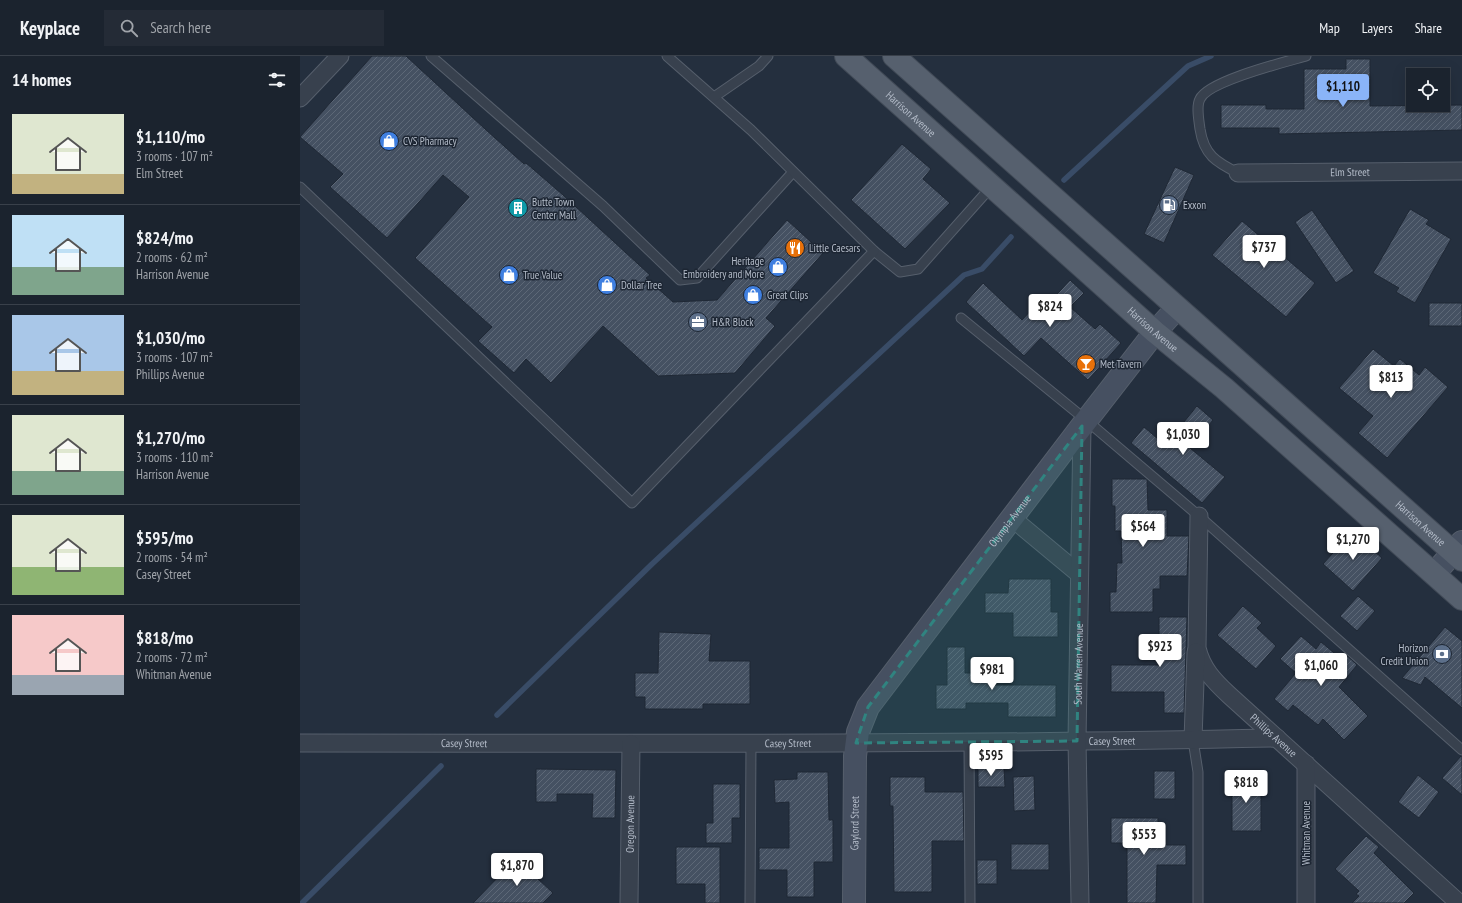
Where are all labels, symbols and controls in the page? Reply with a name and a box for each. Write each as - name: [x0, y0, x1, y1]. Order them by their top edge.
- search box: [104, 10, 384, 46]
- text: Keyplace: [20, 16, 80, 40]
- icon: search: [118, 17, 140, 39]
- text: Search here: [150, 18, 211, 37]
- text: Map: [1319, 19, 1340, 37]
- text: Layers: [1362, 19, 1393, 37]
- text: Share: [1415, 19, 1442, 37]
- map controls: [1406, 68, 1450, 112]
- button: locate: [1406, 68, 1450, 112]
- text: 14 homes: [12, 69, 71, 91]
- icon: filters: [266, 69, 288, 91]
- pin: $1,110: [1310, 74, 1376, 108]
- text: $1,110: [1326, 78, 1360, 95]
- street label: Harrison Avenue: [883, 88, 939, 140]
- text: $1,110/mo: [136, 126, 205, 148]
- icon: home: [44, 130, 92, 178]
- shop icon: CVS Pharmacy: [378, 130, 400, 152]
- place label: CVS Pharmacy: [403, 134, 457, 148]
- text: 3 rooms · 107 m²: [136, 148, 213, 165]
- text: Elm Street: [136, 165, 183, 182]
- street label: Elm Street: [1330, 165, 1370, 179]
- fuel station icon: Exxon: [1158, 194, 1180, 216]
- place label: Butte Town Center Mall: [532, 195, 576, 222]
- building icon: Butte Town Center Mall: [507, 197, 529, 219]
- place label: Exxon: [1183, 198, 1206, 212]
- text: $824/mo: [136, 227, 193, 249]
- icon: home: [44, 231, 92, 279]
- pin: $737: [1240, 235, 1288, 269]
- restaurant icon: Little Caesars: [784, 237, 806, 259]
- text: $737: [1252, 239, 1276, 256]
- place label: Little Caesars: [809, 241, 860, 255]
- text: 2 rooms · 62 m²: [136, 249, 208, 266]
- place label: Heritage Embroidery and More: [683, 254, 764, 281]
- shop icon: Heritage Embroidery and More: [767, 256, 789, 278]
- shop icon: True Value: [498, 264, 520, 286]
- text: Harrison Avenue: [136, 266, 209, 283]
- place label: True Value: [523, 268, 563, 282]
- shop icon: Dollar Tree: [596, 274, 618, 296]
- place label: Dollar Tree: [621, 278, 663, 292]
- shop icon: Great Clips: [742, 284, 764, 306]
- place label: Great Clips: [767, 288, 808, 302]
- pin: $824: [1026, 294, 1074, 328]
- text: $824: [1038, 298, 1062, 315]
- street label: Harrison Avenue: [1125, 304, 1181, 355]
- office icon: H&R Block: [687, 311, 709, 333]
- place label: H&R Block: [712, 315, 754, 329]
- text: $1,030/mo: [136, 327, 205, 349]
- icon: home: [44, 331, 92, 379]
- text: 3 rooms · 107 m²: [136, 349, 213, 366]
- bar icon: Met Tavern: [1075, 353, 1097, 375]
- place label: Met Tavern: [1100, 357, 1142, 371]
- pin: $813: [1367, 365, 1415, 399]
- text: Phillips Avenue: [136, 366, 205, 383]
- text: $813: [1379, 369, 1403, 386]
- pin: $1,030: [1150, 422, 1216, 456]
- text: $1,030: [1166, 426, 1200, 443]
- text: $1,270/mo: [136, 427, 205, 449]
- icon: home: [44, 431, 92, 479]
- text: 3 rooms · 110 m²: [136, 449, 214, 466]
- text: Harrison Avenue: [136, 466, 209, 483]
- street label: Olympia Avenue: [986, 492, 1034, 550]
- street label: Harrison Avenue: [1393, 497, 1449, 549]
- pin: $564: [1119, 514, 1167, 548]
- text: $564: [1131, 518, 1155, 535]
- text: $595/mo: [136, 527, 193, 549]
- pin: $1,270: [1320, 527, 1386, 561]
- icon: home: [44, 531, 92, 579]
- text: $1,270: [1336, 531, 1370, 548]
- text: 2 rooms · 54 m²: [136, 549, 208, 566]
- text: Casey Street: [136, 566, 191, 583]
- street label: South Warren Avenue: [1071, 623, 1086, 705]
- text: $818/mo: [136, 627, 193, 649]
- icon: home: [44, 631, 92, 679]
- pin: $923: [1136, 634, 1184, 668]
- text: $923: [1148, 638, 1172, 655]
- place label: Horizon Credit Union: [1381, 641, 1428, 668]
- bank icon: Horizon Credit Union: [1431, 643, 1453, 665]
- text: 2 rooms · 72 m²: [136, 649, 208, 666]
- pin: $1,060: [1288, 653, 1354, 687]
- pin: $981: [968, 657, 1016, 691]
- text: $1,060: [1304, 657, 1338, 674]
- text: $981: [980, 661, 1004, 678]
- text: Whitman Avenue: [136, 666, 212, 683]
- street label: Phillips Avenue: [1247, 711, 1300, 760]
- street label: Casey Street: [1089, 734, 1135, 748]
- street label: Casey Street: [441, 736, 487, 750]
- street label: Casey Street: [765, 736, 811, 750]
- pin: $595: [967, 743, 1015, 777]
- text: $595: [979, 747, 1003, 764]
- pin: $818: [1222, 770, 1270, 804]
- text: $818: [1234, 774, 1258, 791]
- street label: Oregon Avenue: [623, 795, 637, 853]
- street label: Gaylord Street: [847, 796, 862, 850]
- street label: Whitman Avenue: [1299, 801, 1313, 865]
- pin: $553: [1120, 822, 1168, 856]
- text: $553: [1132, 826, 1156, 843]
- pin: $1,870: [484, 853, 550, 887]
- text: $1,870: [500, 857, 534, 874]

